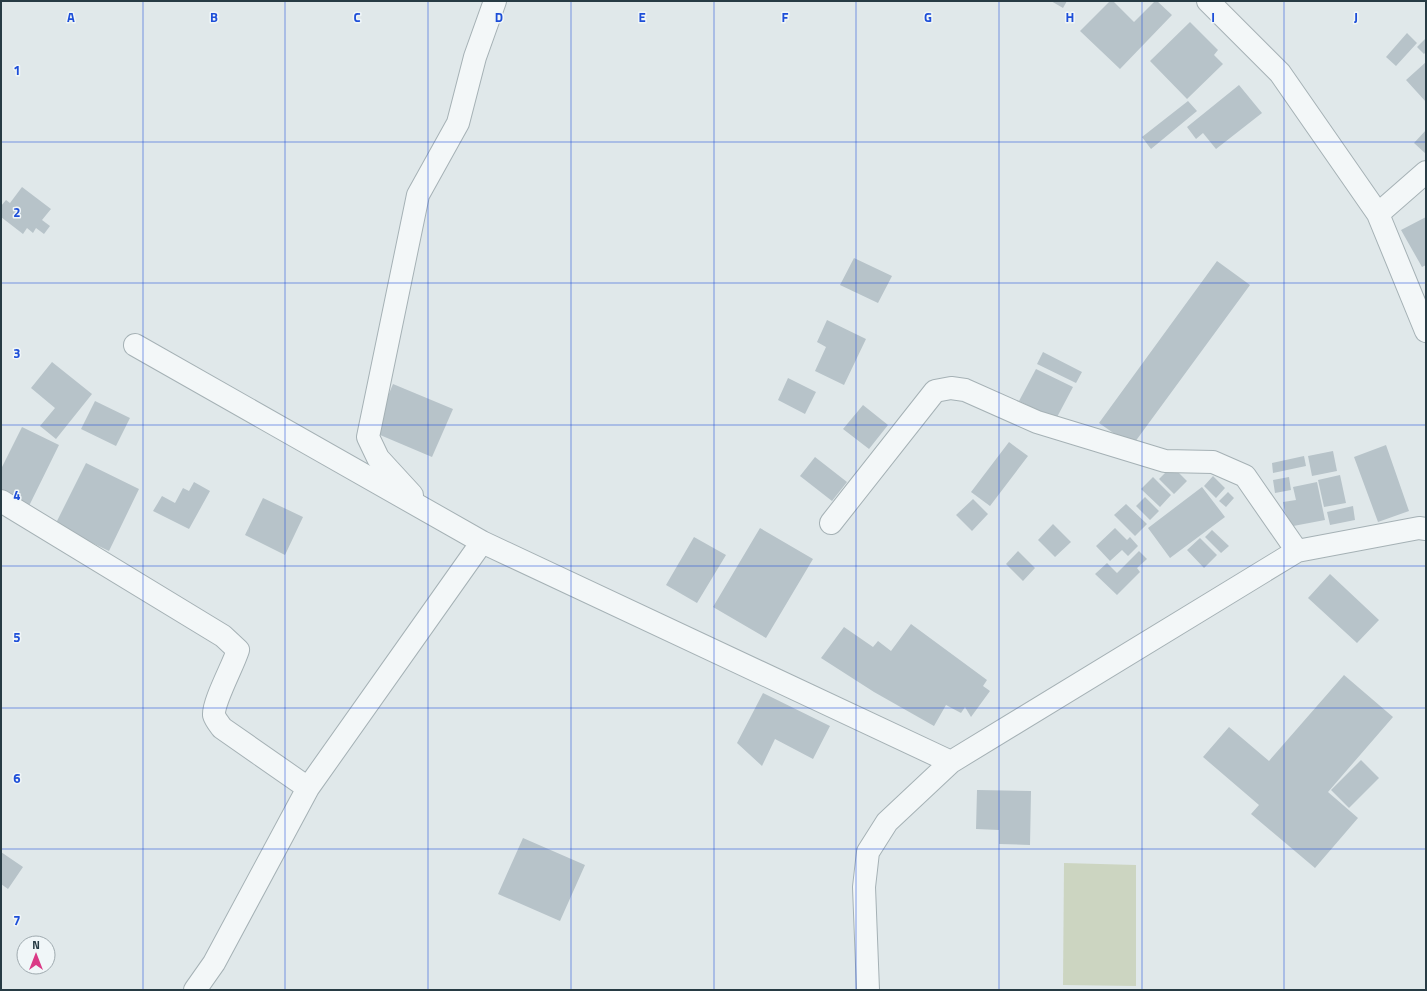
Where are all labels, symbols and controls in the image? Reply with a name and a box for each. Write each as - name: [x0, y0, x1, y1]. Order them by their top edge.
- text: A: [67, 7, 75, 27]
- text: B: [210, 7, 218, 27]
- text: C: [353, 7, 361, 27]
- text: D: [495, 7, 503, 27]
- text: E: [638, 7, 646, 27]
- text: F: [782, 7, 789, 27]
- text: G: [924, 7, 932, 27]
- text: H: [1066, 7, 1074, 27]
- text: I: [1211, 7, 1215, 27]
- text: J: [1354, 7, 1358, 27]
- text: 1: [13, 60, 21, 80]
- text: 2: [13, 202, 21, 222]
- text: 3: [13, 343, 21, 363]
- text: 4: [13, 485, 21, 505]
- text: 5: [13, 627, 21, 647]
- text: 6: [13, 768, 21, 788]
- text: 7: [13, 910, 21, 930]
- north arrow: [16, 935, 56, 975]
- text: N: [32, 937, 40, 953]

